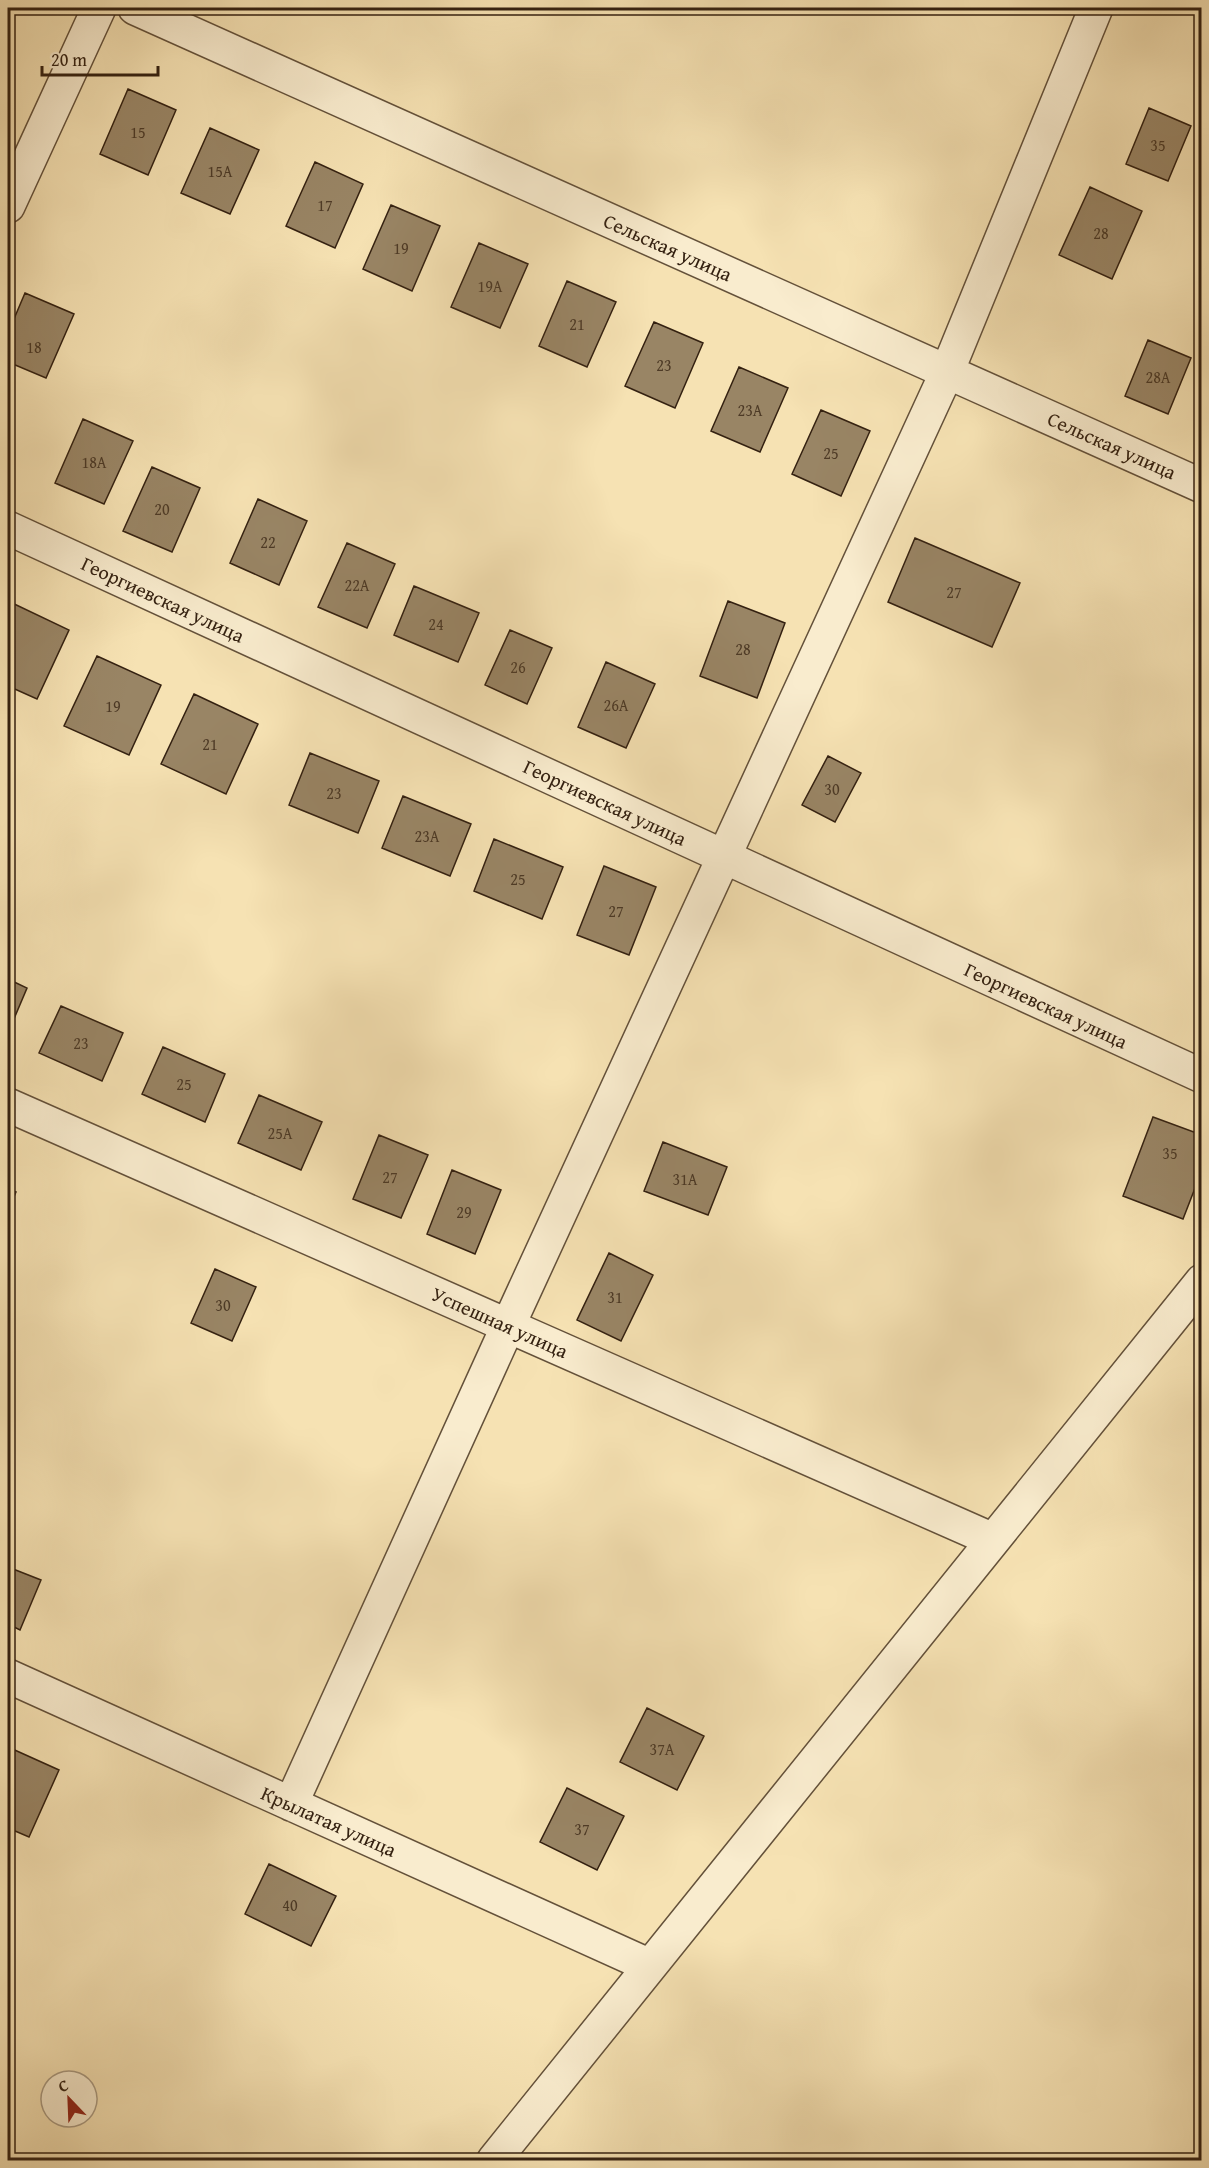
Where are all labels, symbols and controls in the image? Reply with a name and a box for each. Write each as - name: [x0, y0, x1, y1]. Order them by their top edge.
- scale bar: [42, 39, 158, 77]
- text: 20 m: [51, 46, 87, 73]
- house number: 15: [130, 120, 146, 144]
- house number: 35: [1150, 133, 1166, 157]
- house number: 15А: [207, 159, 233, 183]
- house number: 17: [317, 193, 333, 217]
- street label: Сельская улица: [599, 206, 737, 289]
- house number: 28: [1093, 221, 1109, 245]
- house number: 19: [393, 236, 409, 260]
- house number: 19А: [477, 274, 503, 298]
- house number: 21: [569, 312, 585, 336]
- house number: 18: [26, 335, 42, 359]
- house number: 23: [656, 353, 672, 377]
- house number: 28А: [1145, 365, 1171, 389]
- house number: 23А: [737, 398, 763, 422]
- street label: Сельская улица: [1043, 404, 1181, 487]
- house number: 25: [823, 441, 839, 465]
- house number: 18А: [81, 450, 107, 474]
- house number: 20: [154, 497, 170, 521]
- house number: 22: [260, 530, 276, 554]
- street label: Георгиевская улица: [77, 548, 250, 650]
- house number: 22А: [344, 573, 370, 597]
- house number: 27: [946, 580, 962, 604]
- house number: 24: [428, 612, 444, 636]
- house number: 28: [735, 637, 751, 661]
- house number: 26: [510, 655, 526, 679]
- house number: 26А: [603, 693, 629, 717]
- house number: 19: [105, 694, 121, 718]
- house number: 21: [202, 732, 218, 756]
- street label: Георгиевская улица: [519, 751, 692, 853]
- house number: 30: [824, 777, 840, 801]
- house number: 23: [326, 781, 342, 805]
- house number: 23А: [414, 824, 440, 848]
- house number: 25: [510, 867, 526, 891]
- house number: 27: [608, 899, 624, 923]
- street label: Георгиевская улица: [960, 954, 1133, 1056]
- house number: 23: [73, 1031, 89, 1055]
- house number: 25: [176, 1072, 192, 1096]
- house number: 25А: [267, 1121, 293, 1145]
- house number: 35: [1162, 1141, 1178, 1165]
- house number: 27: [382, 1165, 398, 1189]
- house number: 31А: [672, 1167, 698, 1191]
- house number: 29: [456, 1200, 472, 1224]
- street label: Успешная улица: [427, 1279, 573, 1365]
- house number: 31: [607, 1285, 623, 1309]
- house number: 30: [215, 1293, 231, 1317]
- house number: 37А: [649, 1737, 675, 1761]
- street label: Крылатая улица: [257, 1778, 402, 1864]
- house number: 37: [574, 1817, 590, 1841]
- house number: 40: [282, 1893, 298, 1917]
- north arrow: [39, 2069, 99, 2129]
- text: С: [54, 2072, 72, 2098]

